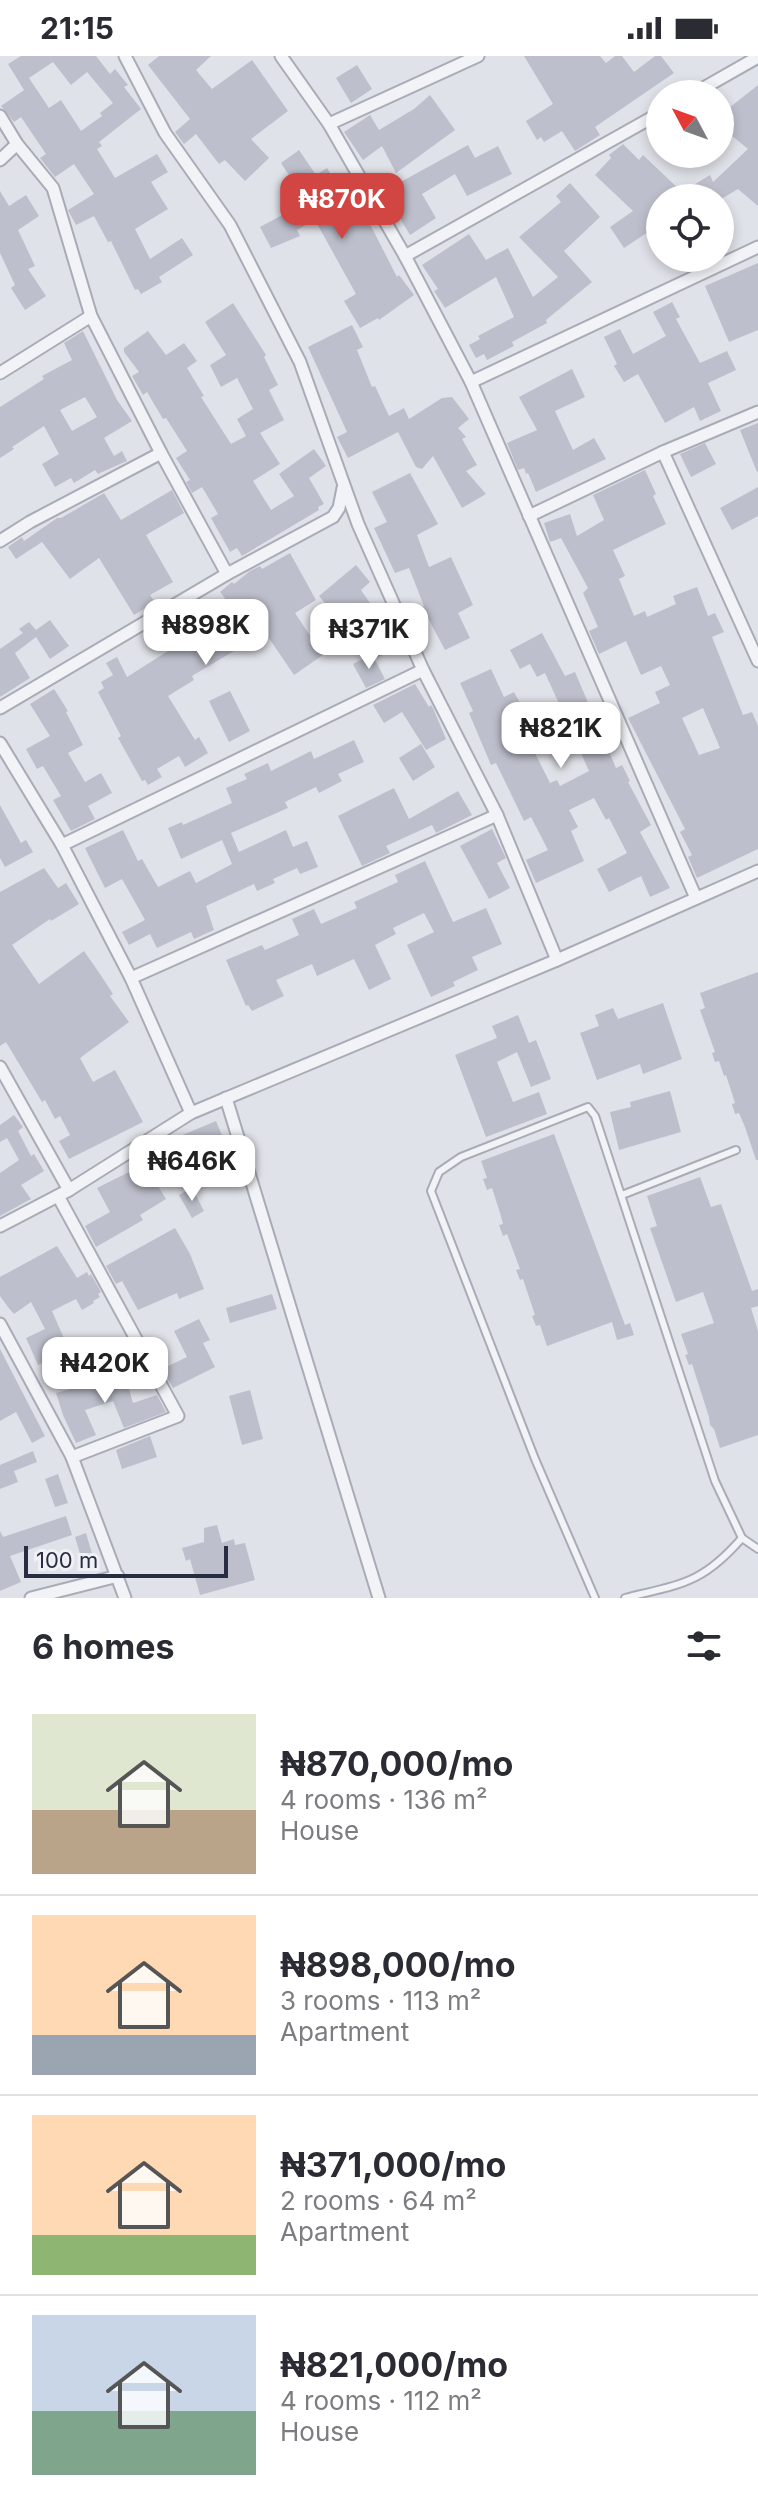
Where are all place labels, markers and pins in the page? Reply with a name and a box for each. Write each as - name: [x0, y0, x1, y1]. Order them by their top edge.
- pin: ₦870K: [286, 173, 398, 241]
- pin: ₦898K: [150, 599, 262, 667]
- pin: ₦371K: [313, 603, 425, 671]
- pin: ₦821K: [505, 702, 617, 770]
- pin: ₦646K: [136, 1135, 248, 1203]
- pin: ₦420K: [49, 1337, 161, 1405]

